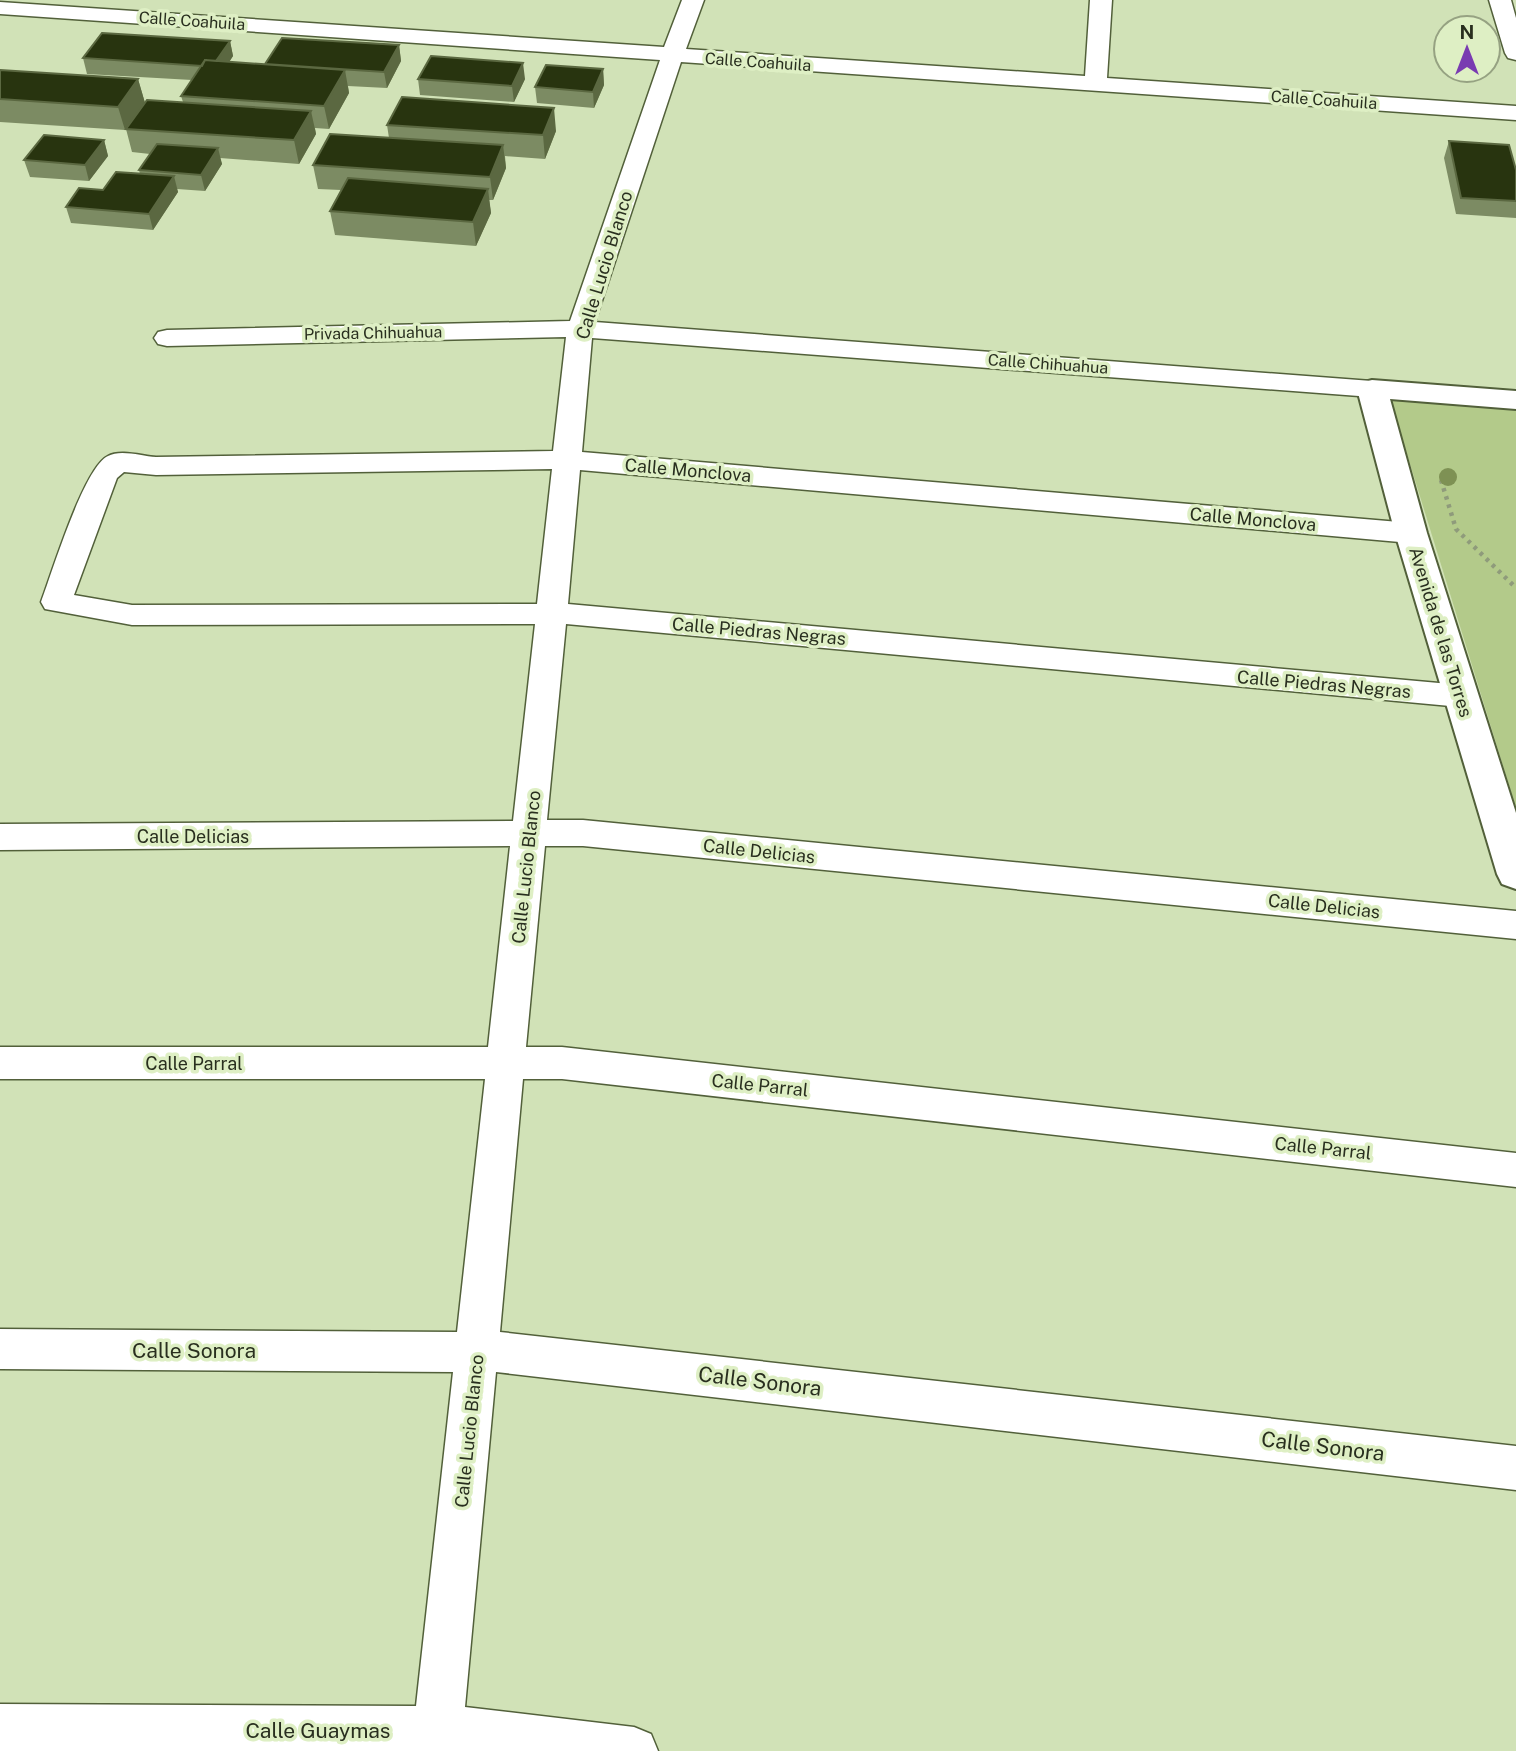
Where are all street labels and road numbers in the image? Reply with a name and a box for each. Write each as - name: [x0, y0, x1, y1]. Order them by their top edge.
- street label: Calle Coahuila: [138, 8, 246, 34]
- street label: Calle Coahuila: [704, 49, 812, 75]
- street label: Calle Coahuila: [1270, 87, 1378, 113]
- street label: Calle Lucio Blanco: [571, 188, 637, 342]
- street label: Privada Chihuahua: [304, 322, 442, 344]
- street label: Calle Chihuahua: [987, 350, 1109, 378]
- street label: Calle Monclova: [624, 454, 752, 486]
- street label: Calle Monclova: [1189, 503, 1317, 535]
- street label: Avenida de las Torres: [1405, 544, 1477, 720]
- street label: Calle Piedras Negras: [671, 613, 847, 649]
- street label: Calle Piedras Negras: [1236, 666, 1412, 702]
- street label: Calle Lucio Blanco: [508, 789, 544, 945]
- street label: Calle Delicias: [137, 826, 249, 847]
- street label: Calle Delicias: [702, 835, 816, 867]
- street label: Calle Delicias: [1267, 890, 1381, 922]
- street label: Calle Parral: [145, 1053, 243, 1074]
- street label: Calle Parral: [711, 1069, 809, 1101]
- street label: Calle Parral: [1274, 1132, 1372, 1164]
- street label: Calle Sonora: [132, 1338, 256, 1363]
- street label: Calle Lucio Blanco: [451, 1353, 487, 1509]
- street label: Calle Sonora: [697, 1361, 823, 1401]
- street label: Calle Sonora: [1260, 1426, 1386, 1466]
- street label: Calle Guaymas: [245, 1718, 391, 1743]

